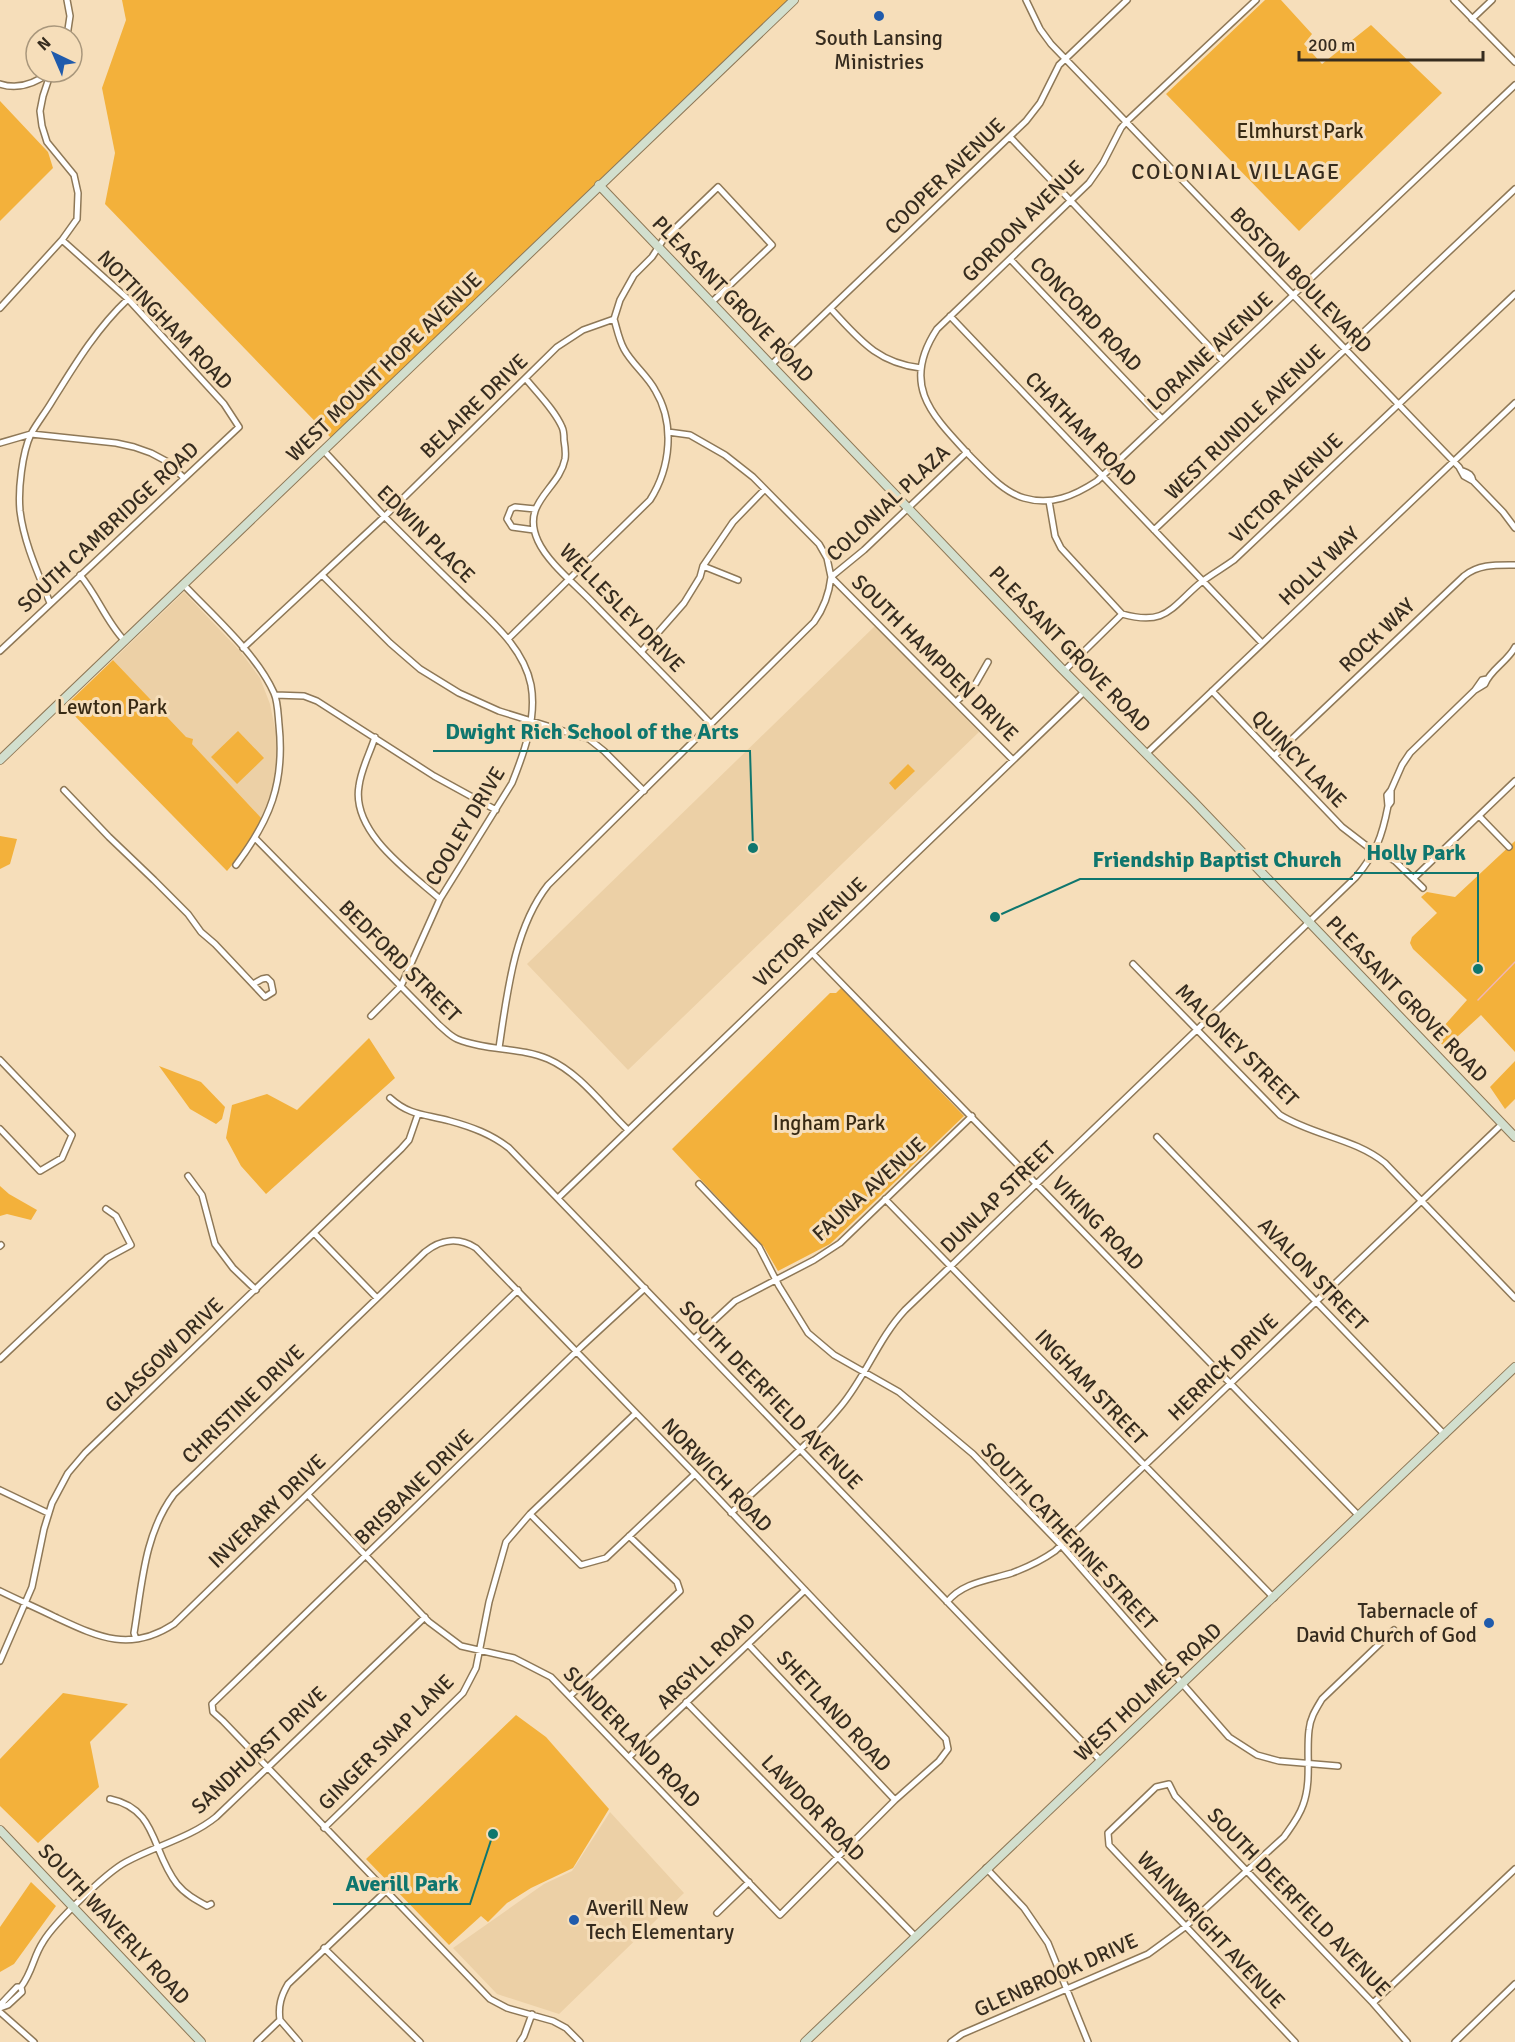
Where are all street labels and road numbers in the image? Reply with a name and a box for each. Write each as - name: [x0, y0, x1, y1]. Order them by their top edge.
- street label: COOPER AVENUE: [879, 112, 1011, 240]
- street label: GORDON AVENUE: [956, 154, 1090, 288]
- street label: BOSTON BOULEVARD: [1225, 202, 1377, 358]
- street label: PLEASANT GROVE ROAD: [647, 210, 819, 388]
- street label: NOTTINGHAM ROAD: [92, 245, 238, 395]
- street label: CONCORD ROAD: [1025, 251, 1147, 377]
- street label: WEST MOUNT HOPE AVENUE: [281, 267, 487, 467]
- street label: LORAINE AVENUE: [1142, 286, 1278, 416]
- street label: WEST RUNDLE AVENUE: [1159, 339, 1331, 505]
- street label: BELAIRE DRIVE: [415, 348, 533, 464]
- street label: CHATHAM ROAD: [1020, 366, 1142, 492]
- street label: VICTOR AVENUE: [1224, 427, 1348, 549]
- street label: SOUTH CAMBRIDGE ROAD: [12, 436, 204, 618]
- street label: COLONIAL PLAZA: [821, 439, 955, 567]
- street label: EDWIN PLACE: [371, 479, 481, 589]
- street label: HOLLY WAY: [1273, 521, 1365, 611]
- street label: WELLESLEY DRIVE: [554, 538, 690, 678]
- street label: PLEASANT GROVE ROAD: [984, 560, 1156, 738]
- street label: SOUTH HAMPDEN DRIVE: [846, 569, 1024, 747]
- street label: ROCK WAY: [1334, 592, 1421, 678]
- street label: QUINCY LANE: [1246, 705, 1352, 813]
- street label: COOLEY DRIVE: [419, 762, 511, 890]
- street label: VICTOR AVENUE: [748, 871, 872, 993]
- street label: BEDFORD STREET: [334, 895, 467, 1028]
- street label: PLEASANT GROVE ROAD: [1321, 910, 1493, 1088]
- street label: MALONEY STREET: [1170, 978, 1304, 1112]
- street label: FAUNA AVENUE: [807, 1131, 931, 1247]
- street label: DUNLAP STREET: [935, 1135, 1062, 1259]
- street label: VIKING ROAD: [1046, 1170, 1150, 1276]
- street label: AVALON STREET: [1253, 1212, 1374, 1336]
- street label: GLASGOW DRIVE: [99, 1292, 229, 1418]
- street label: SOUTH DEERFIELD AVENUE: [674, 1295, 868, 1495]
- street label: HERRICK DRIVE: [1162, 1308, 1284, 1426]
- street label: INGHAM STREET: [1029, 1324, 1153, 1451]
- street label: CHRISTINE DRIVE: [176, 1339, 310, 1469]
- street label: NORWICH ROAD: [656, 1413, 778, 1537]
- street label: BRISBANE DRIVE: [349, 1424, 479, 1550]
- street label: SOUTH CATHERINE STREET: [975, 1437, 1163, 1636]
- street label: INVERARY DRIVE: [203, 1448, 331, 1574]
- street label: ARGYLL ROAD: [651, 1607, 761, 1715]
- street label: WEST HOLMES ROAD: [1069, 1617, 1227, 1767]
- street label: SHETLAND ROAD: [771, 1645, 897, 1777]
- street label: SUNDERLAND ROAD: [558, 1661, 706, 1813]
- street label: GINGER SNAP LANE: [313, 1669, 459, 1815]
- street label: SANDHURST DRIVE: [186, 1681, 332, 1819]
- street label: LAWDOR ROAD: [756, 1749, 870, 1867]
- street label: SOUTH DEERFIELD AVENUE: [1202, 1802, 1396, 2002]
- street label: SOUTH WAVERLY ROAD: [33, 1838, 195, 2010]
- street label: WAINWRIGHT AVENUE: [1131, 1846, 1291, 2014]
- street label: GLENBROOK DRIVE: [970, 1927, 1142, 2023]

